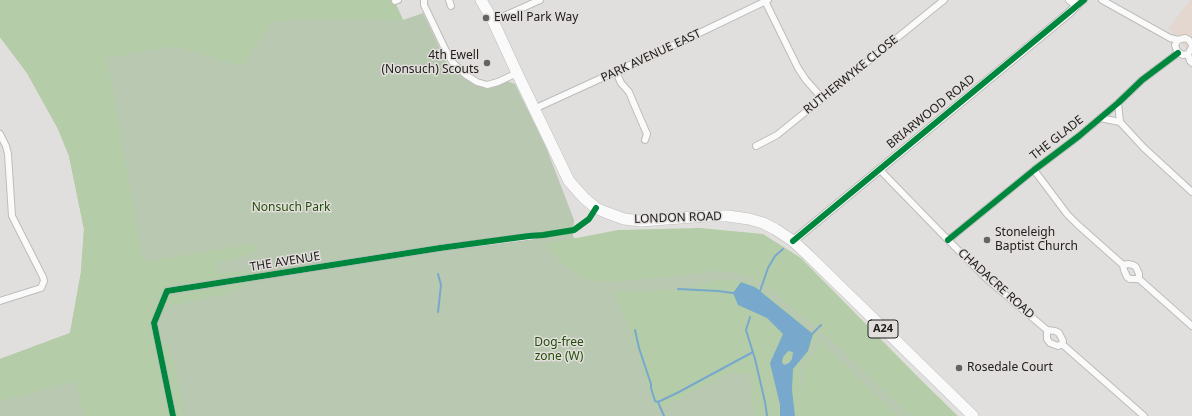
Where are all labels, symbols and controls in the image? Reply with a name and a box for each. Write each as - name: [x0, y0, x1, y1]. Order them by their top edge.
- place label: Ewell Park Way: [494, 11, 578, 25]
- marker: Ewell Park Way: [481, 13, 491, 23]
- street label: PARK AVENUE EAST: [599, 27, 703, 85]
- street label: RUTHERWYKE CLOSE: [801, 32, 901, 118]
- place label: 4th Ewell (Nonsuch) Scouts: [381, 49, 479, 77]
- marker: 4th Ewell (Nonsuch) Scouts: [482, 58, 492, 68]
- street label: BRIARWOOD ROAD: [884, 72, 978, 152]
- street label: THE GLADE: [1028, 113, 1086, 163]
- park label: Nonsuch Park: [252, 201, 330, 215]
- street label: LONDON ROAD: [634, 209, 722, 227]
- place label: Stoneleigh Baptist Church: [995, 226, 1078, 254]
- marker: Stoneleigh Baptist Church: [982, 235, 992, 245]
- street label: CHADACRE ROAD: [955, 246, 1037, 322]
- street label: THE AVENUE: [249, 249, 321, 275]
- road number: A24: [868, 320, 898, 338]
- park label: Dog-free zone (W): [534, 336, 584, 364]
- place label: Rosedale Court: [967, 361, 1053, 375]
- marker: Rosedale Court: [954, 363, 964, 373]

